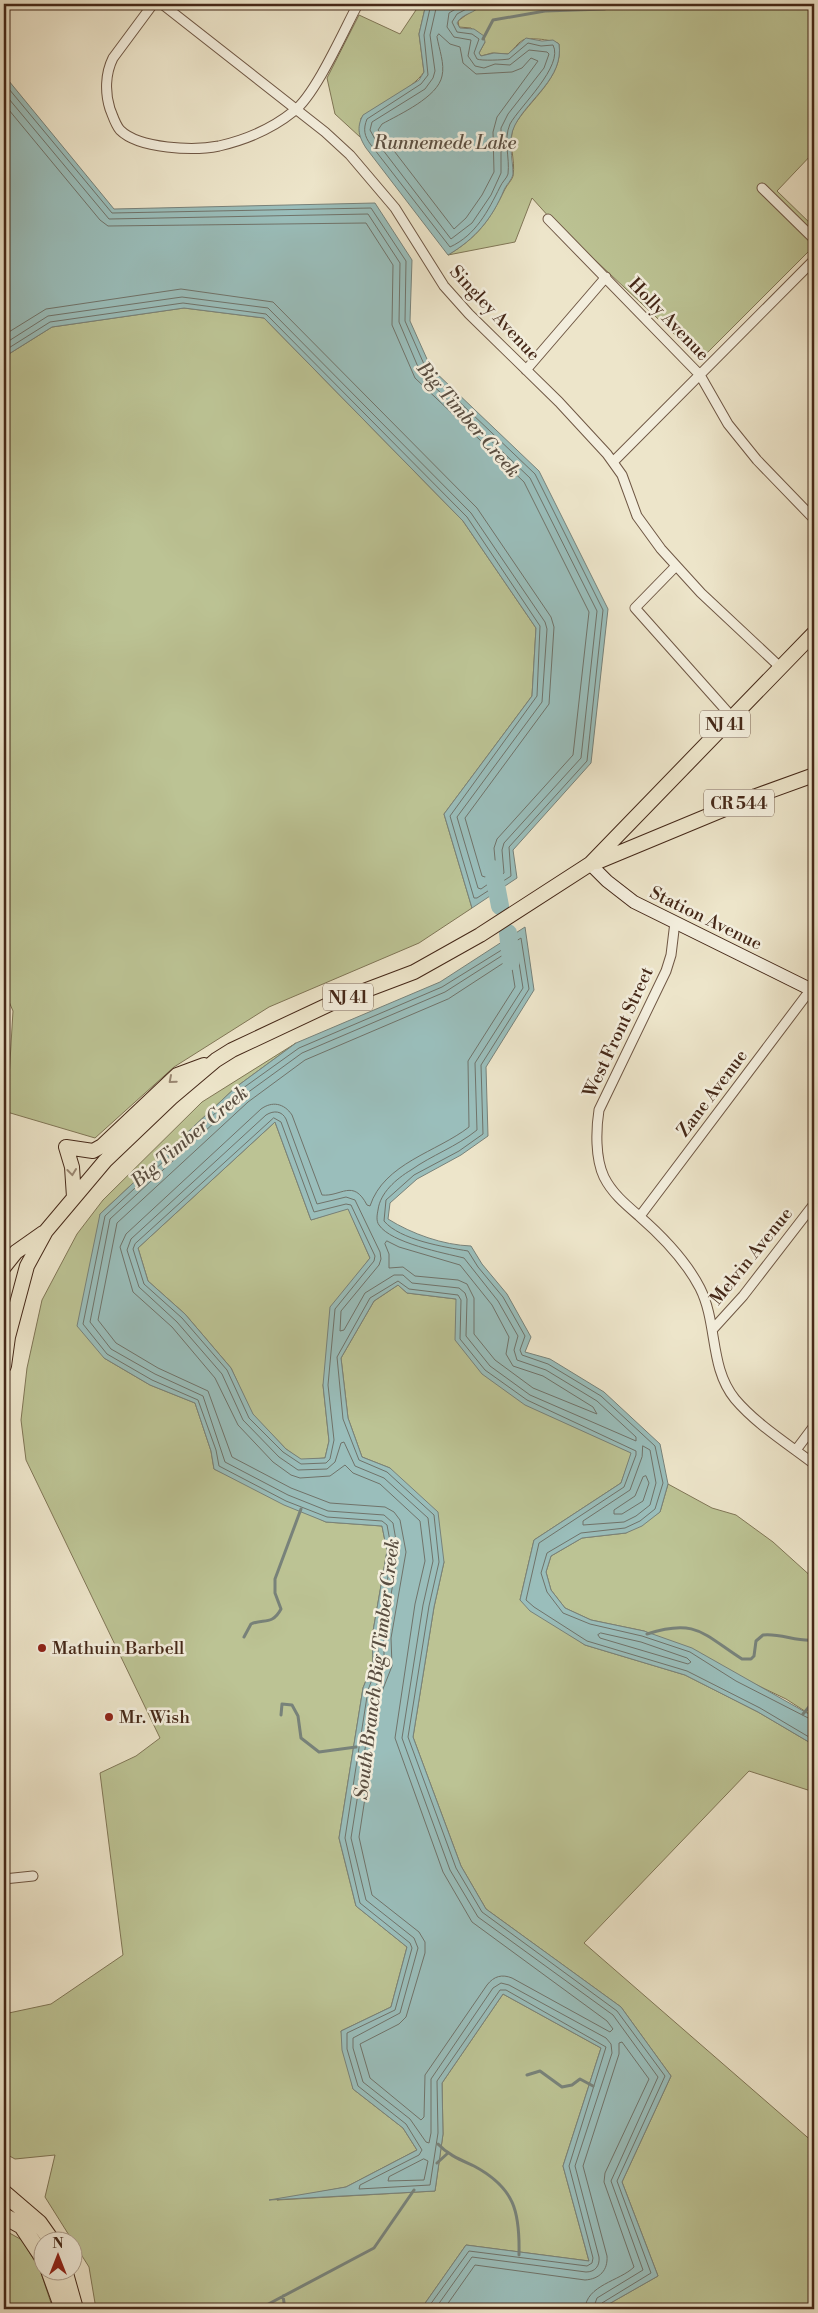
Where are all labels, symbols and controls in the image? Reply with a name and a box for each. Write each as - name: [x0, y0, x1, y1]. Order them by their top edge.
- water label: Runnemede Lake: [373, 131, 517, 155]
- street label: Singley Avenue: [444, 261, 545, 366]
- street label: Holly Avenue: [623, 273, 714, 366]
- water label: Big Timber Creek: [411, 356, 525, 483]
- road number: NJ 41: [700, 711, 750, 738]
- road number: CR 544: [704, 790, 774, 816]
- street label: Station Avenue: [646, 881, 766, 956]
- street label: West Front Street: [578, 963, 659, 1102]
- road number: NJ 41: [323, 984, 373, 1010]
- street label: Zane Avenue: [672, 1045, 753, 1142]
- one-way arrow: [169, 1074, 178, 1083]
- water label: Big Timber Creek: [125, 1081, 253, 1193]
- one-way arrow: [66, 1168, 77, 1176]
- street label: Melvin Avenue: [705, 1203, 798, 1310]
- water label: South Branch Big Timber Creek: [349, 1537, 405, 1801]
- place label: Mathuin Barbell: [52, 1637, 185, 1660]
- marker: Mathuin Barbell: [36, 1642, 48, 1654]
- place label: Mr. Wish: [119, 1706, 190, 1729]
- marker: Mr. Wish: [103, 1711, 115, 1723]
- north arrow: [32, 2230, 82, 2280]
- text: N: [52, 2235, 64, 2253]

